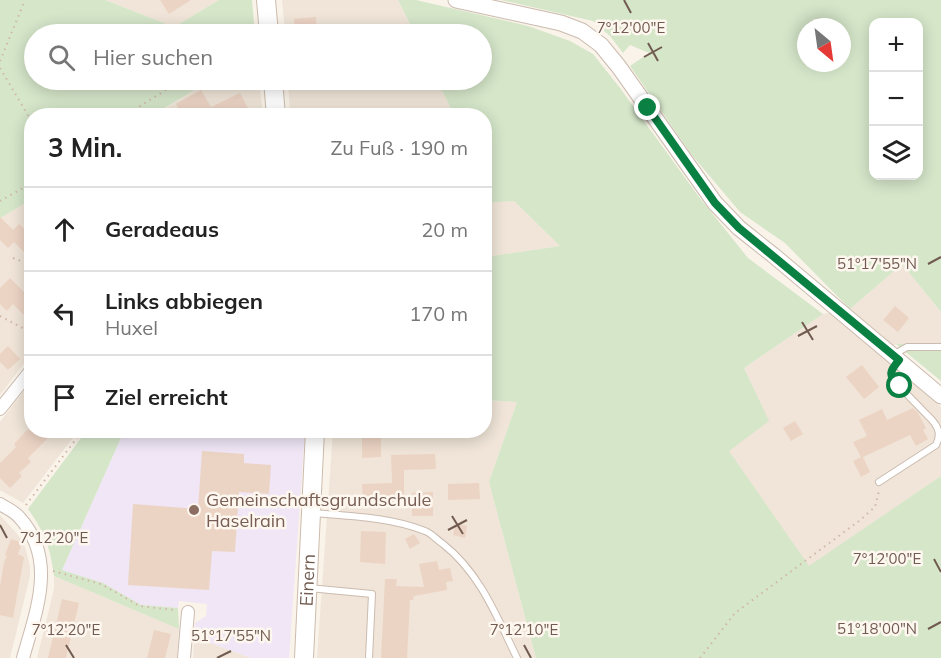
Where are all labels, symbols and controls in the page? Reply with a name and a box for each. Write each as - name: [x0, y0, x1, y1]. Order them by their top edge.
- text: 7°12'00"E: [597, 18, 665, 37]
- north arrow: [797, 18, 851, 72]
- map controls: [869, 18, 923, 180]
- button: +: [869, 18, 923, 72]
- search box: [24, 24, 492, 90]
- icon: search: [45, 41, 78, 74]
- text: Hier suchen: [93, 43, 213, 71]
- button: −: [869, 72, 923, 126]
- route end: [634, 94, 660, 120]
- button: layers: [869, 126, 923, 180]
- text: 3 Min.: [48, 131, 122, 164]
- text: Zu Fuß · 190 m: [330, 135, 468, 160]
- icon: ahead: [48, 213, 81, 246]
- text: Geradeaus: [105, 215, 219, 243]
- text: 20 m: [421, 217, 468, 242]
- text: 51°17'55"N: [837, 254, 917, 273]
- text: Links abbiegen: [105, 287, 263, 315]
- icon: left: [48, 297, 81, 330]
- text: 170 m: [409, 301, 468, 326]
- text: Huxel: [105, 315, 158, 340]
- route start: [886, 372, 912, 398]
- icon: arrive: [48, 381, 81, 414]
- text: Ziel erreicht: [105, 383, 228, 411]
- place label: Gemeinschaftsgrundschule Haselrain: [206, 488, 431, 532]
- marker: Gemeinschaftsgrundschule Haselrain: [187, 503, 201, 517]
- text: 7°12'20"E: [20, 528, 88, 547]
- text: 7°12'00"E: [853, 549, 921, 568]
- street label: Einern: [295, 553, 320, 607]
- text: 51°18'00"N: [837, 619, 917, 638]
- text: 7°12'20"E: [32, 620, 100, 639]
- text: 7°12'10"E: [490, 620, 558, 639]
- text: 51°17'55"N: [191, 626, 271, 645]

